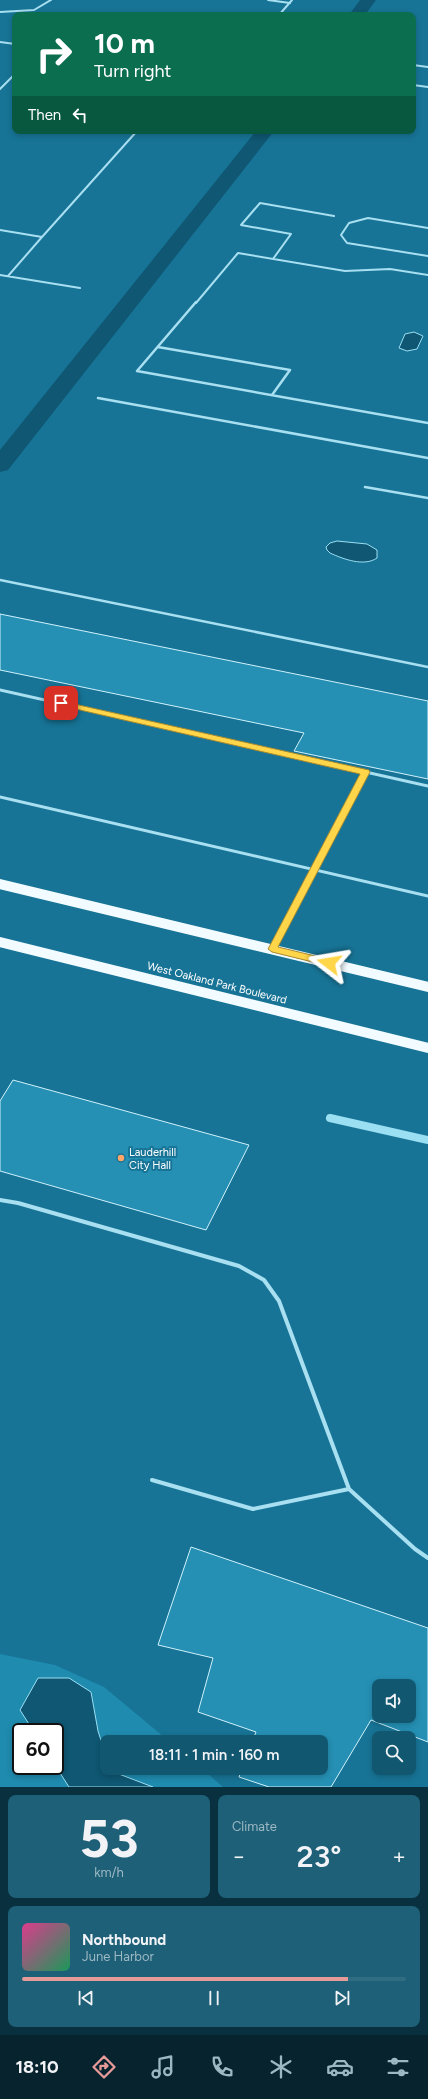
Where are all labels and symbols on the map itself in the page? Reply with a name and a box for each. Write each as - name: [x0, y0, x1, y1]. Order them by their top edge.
- pin: [44, 686, 78, 720]
- position arrow: [308, 942, 350, 984]
- street label: West Oakland Park Boulevard: [146, 959, 288, 1007]
- place label: Lauderhill City Hall: [129, 1146, 176, 1172]
- marker: Lauderhill City Hall: [116, 1153, 126, 1163]
- speed limit sign: 60: [12, 1723, 64, 1775]

